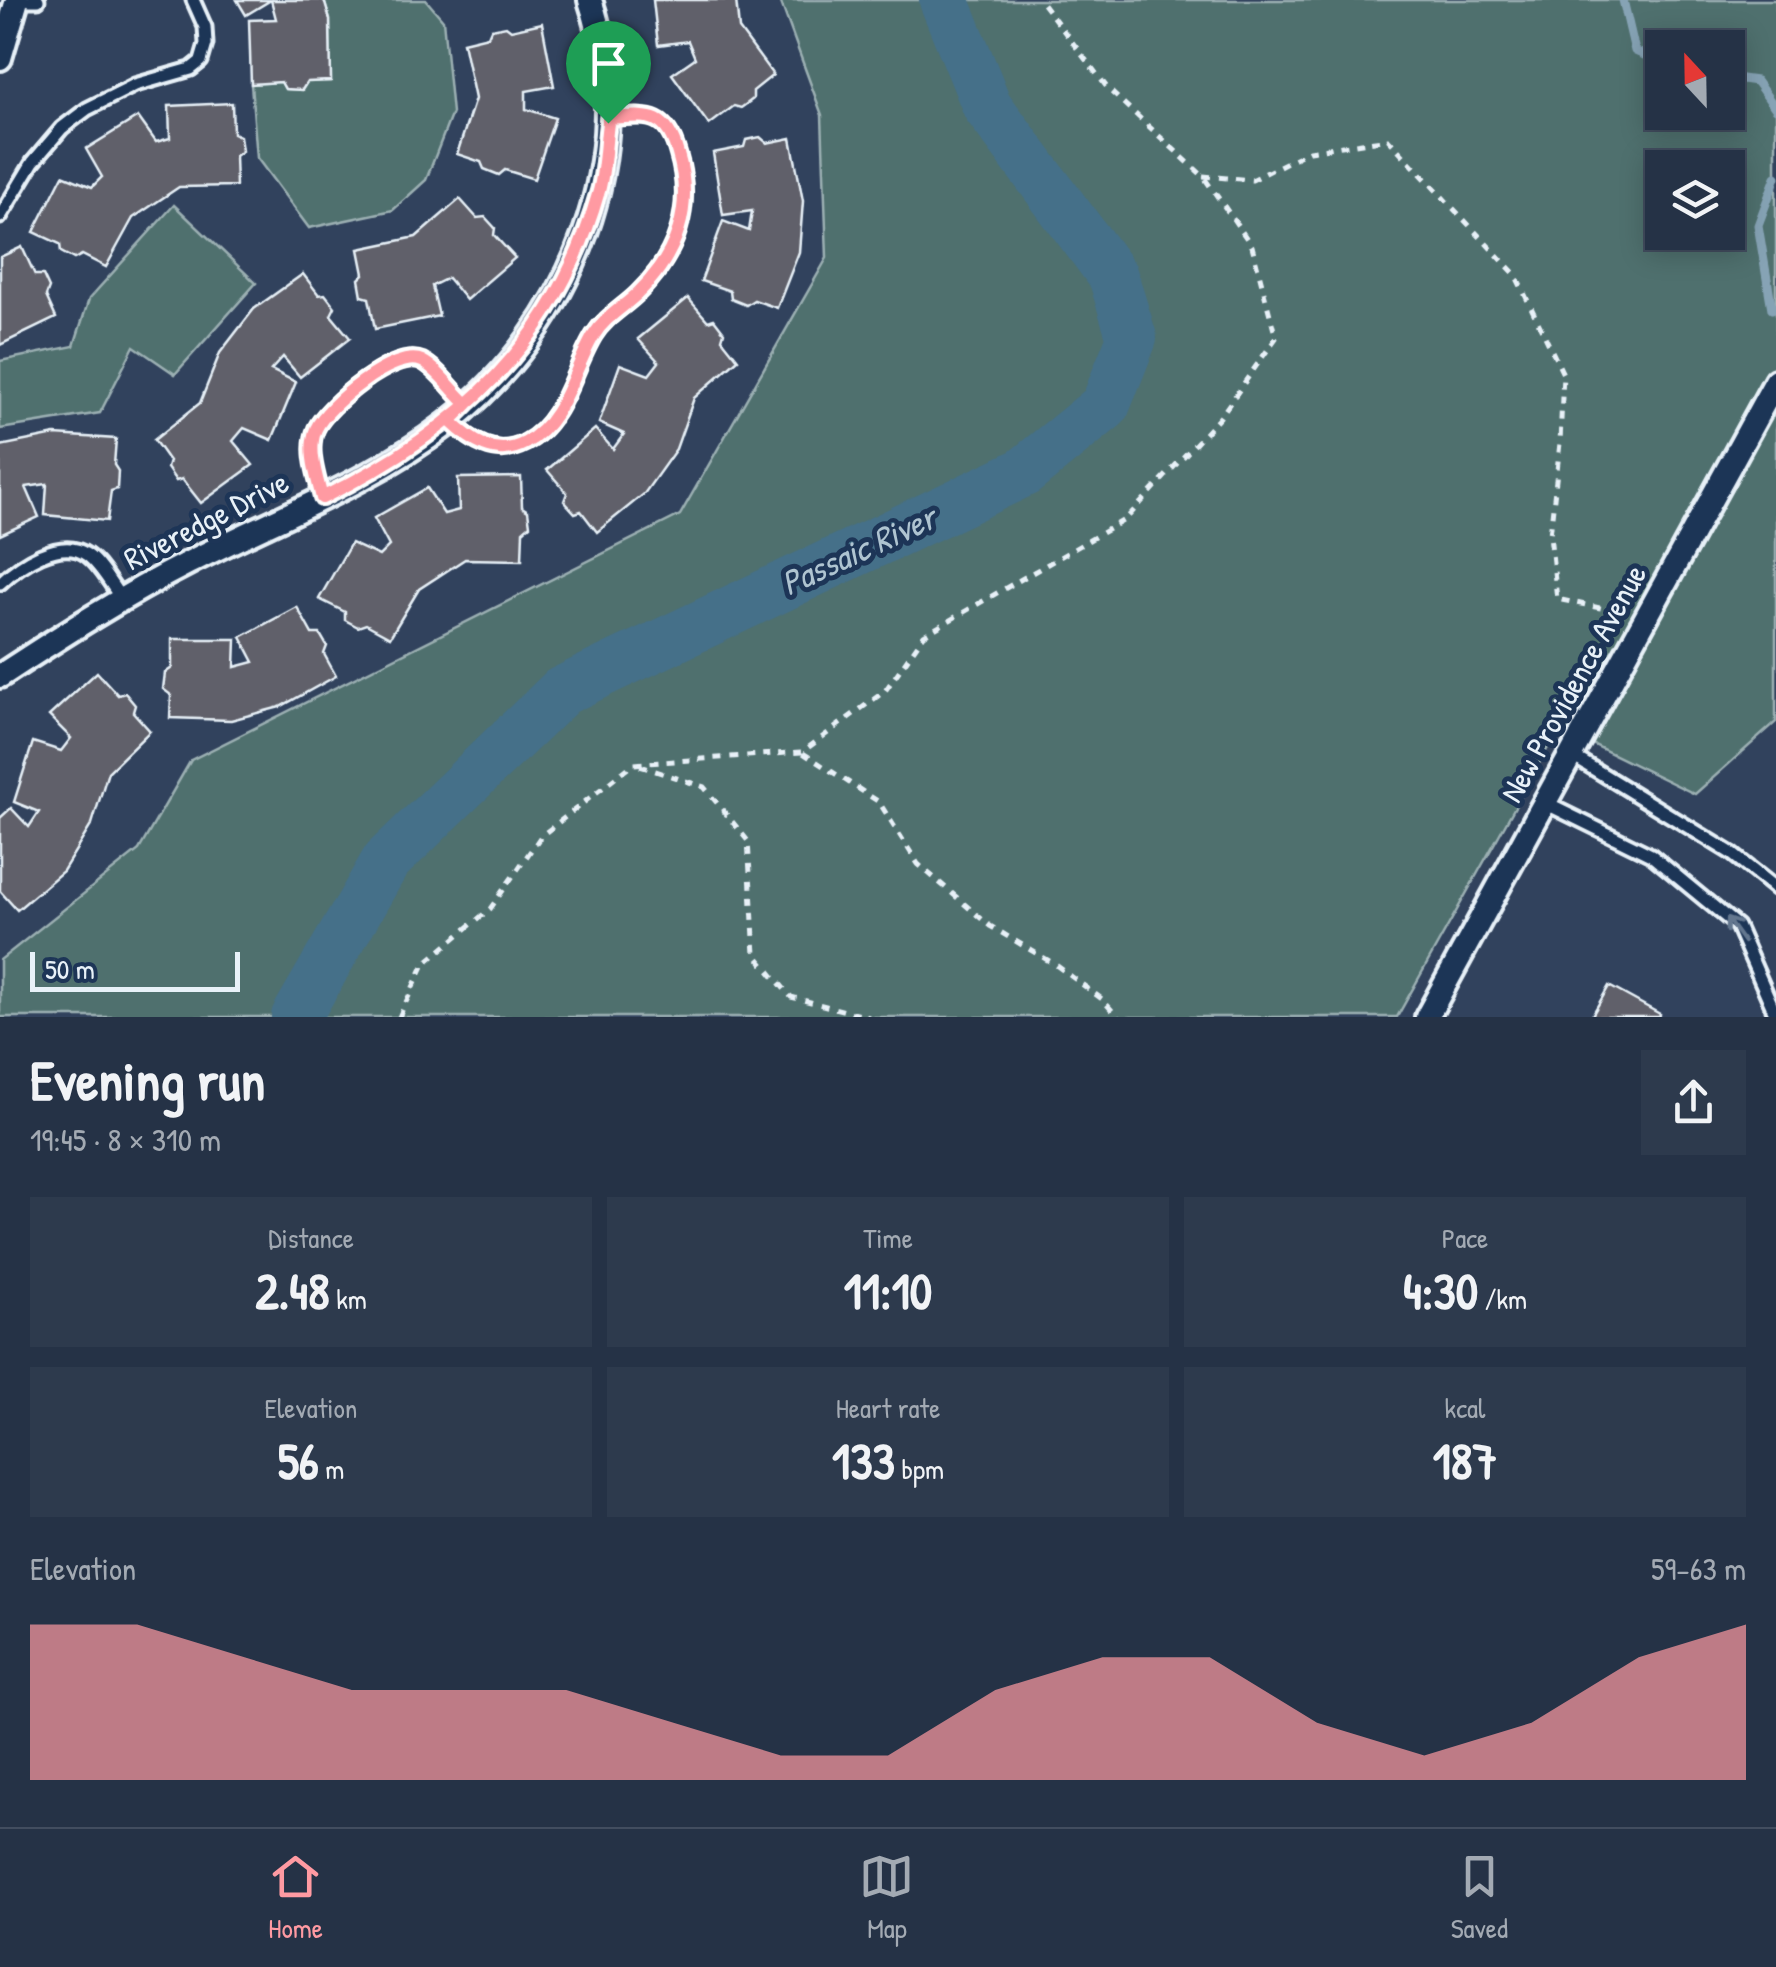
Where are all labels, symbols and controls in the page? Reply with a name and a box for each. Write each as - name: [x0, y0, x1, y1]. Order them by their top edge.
- pin: [566, 21, 651, 124]
- north arrow: [1645, 30, 1745, 130]
- map controls: [1645, 30, 1745, 250]
- icon: arrive: [581, 36, 636, 91]
- button: layers: [1645, 150, 1745, 250]
- street label: Riveredge Drive: [116, 460, 296, 580]
- water label: Passaic River: [773, 492, 947, 606]
- street label: New Providence Avenue: [1490, 556, 1656, 810]
- one-way arrow: [1725, 917, 1746, 944]
- scale bar: [30, 947, 240, 991]
- text: 50 m: [45, 950, 95, 988]
- text: Evening run: [30, 1043, 265, 1117]
- button: share: [1641, 1050, 1746, 1155]
- text: 19:45 · 8 × 310 m: [30, 1118, 221, 1161]
- text: Distance: [268, 1219, 354, 1257]
- text: Time: [863, 1219, 913, 1257]
- text: Pace: [1442, 1219, 1488, 1257]
- text: 2.48: [255, 1257, 330, 1325]
- text: 11:10: [844, 1257, 932, 1325]
- text: 4:30: [1403, 1257, 1478, 1325]
- text: km: [330, 1280, 367, 1318]
- text: /km: [1478, 1280, 1527, 1318]
- text: Elevation: [265, 1389, 358, 1427]
- text: Heart rate: [836, 1389, 940, 1427]
- text: kcal: [1445, 1389, 1485, 1427]
- text: 56: [278, 1427, 319, 1495]
- text: 133: [832, 1427, 895, 1495]
- text: 187: [1433, 1427, 1497, 1495]
- text: m: [319, 1450, 344, 1488]
- text: bpm: [895, 1450, 944, 1488]
- text: Elevation: [30, 1547, 136, 1590]
- text: 59–63 m: [1651, 1547, 1746, 1590]
- tab: Home: [268, 1849, 323, 1947]
- tab: Map: [859, 1849, 914, 1947]
- tab: Saved: [1451, 1849, 1508, 1947]

